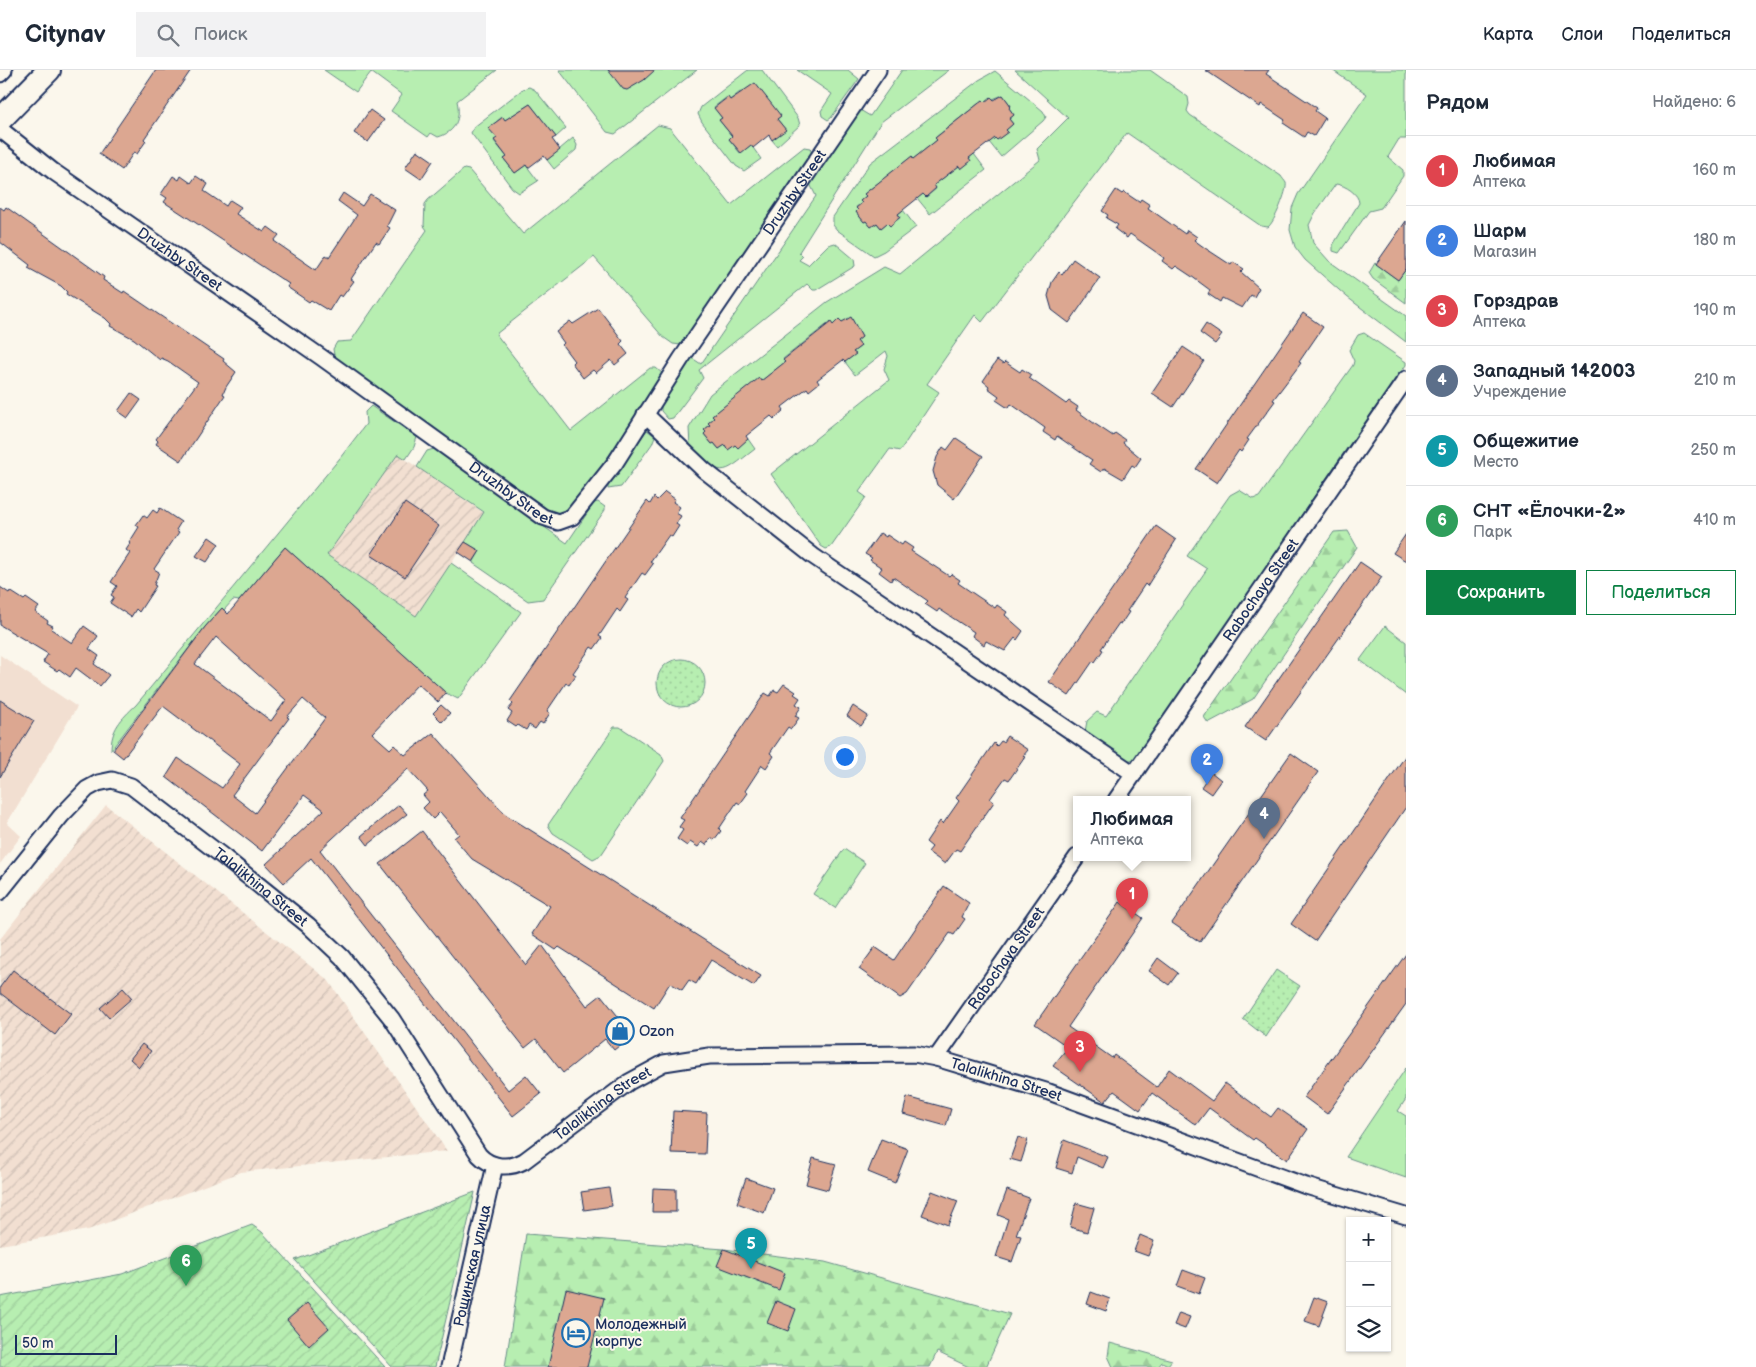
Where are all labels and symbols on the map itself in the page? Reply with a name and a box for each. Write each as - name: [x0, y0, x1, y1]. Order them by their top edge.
- street label: Druzhby Street: [759, 146, 831, 239]
- street label: Druzhby Street: [133, 223, 226, 296]
- street label: Druzhby Street: [465, 458, 556, 530]
- street label: Rabochaya Street: [1219, 535, 1303, 645]
- your location: [832, 744, 858, 770]
- pin: 2: [1191, 744, 1223, 785]
- pin: 4: [1248, 798, 1280, 839]
- street label: Talalikhina Street: [209, 844, 312, 931]
- pin: 1: [1116, 878, 1148, 919]
- street label: Rabochaya Street: [964, 903, 1049, 1013]
- shop icon: Ozon: [605, 1016, 635, 1046]
- place label: Ozon: [639, 1022, 674, 1041]
- pin: 3: [1064, 1031, 1096, 1072]
- street label: Talalikhina Street: [948, 1054, 1065, 1106]
- street label: Talalikhina Street: [550, 1062, 655, 1145]
- street label: Рощинская улица: [449, 1203, 496, 1328]
- pin: 5: [735, 1228, 767, 1269]
- pin: 6: [170, 1245, 202, 1286]
- place label: Молодежный корпус: [595, 1315, 687, 1351]
- hotel icon: Молодежный корпус: [561, 1318, 591, 1348]
- scale bar: [15, 1332, 118, 1355]

